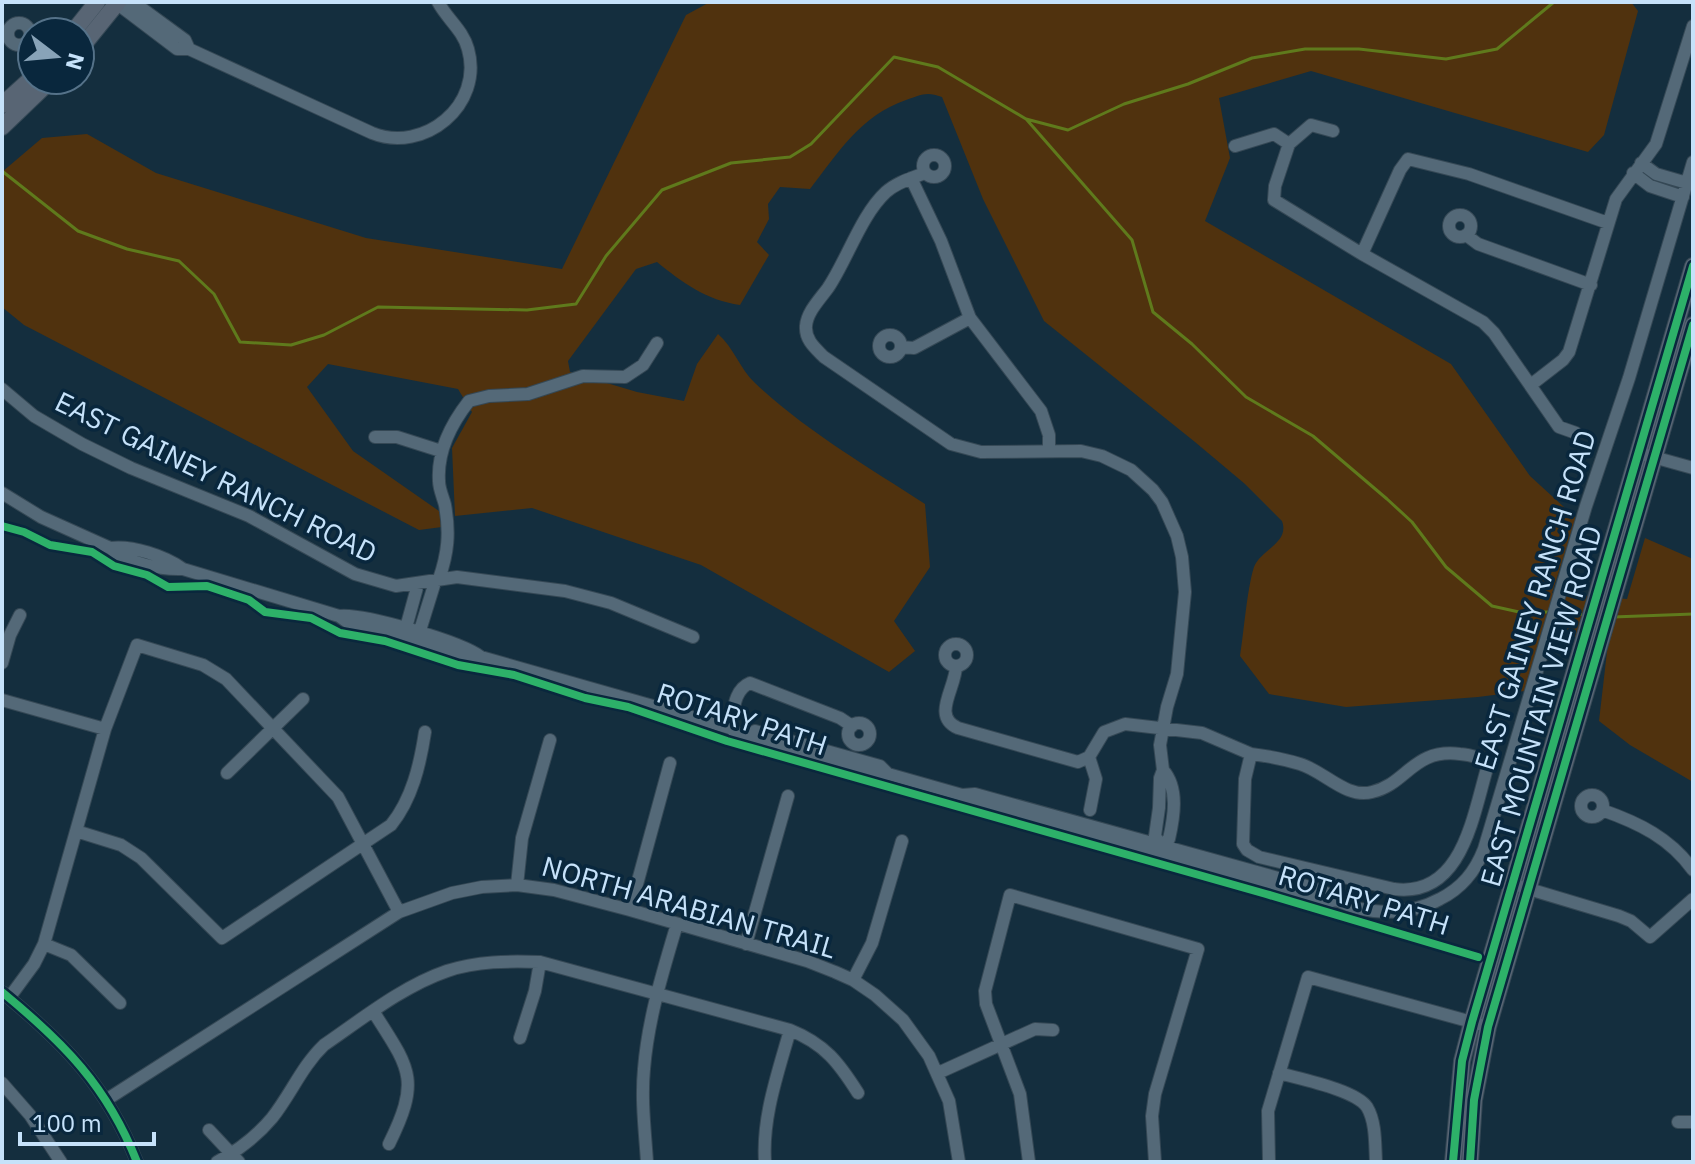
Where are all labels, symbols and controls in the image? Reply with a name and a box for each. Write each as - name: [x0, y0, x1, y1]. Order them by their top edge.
- north arrow: [16, 16, 96, 96]
- text: N: [60, 50, 92, 73]
- street label: EAST GAINEY RANCH ROAD: [49, 382, 383, 571]
- street label: EAST GAINEY RANCH ROAD: [1465, 425, 1604, 774]
- street label: EAST MOUNTAIN VIEW ROAD: [1471, 521, 1610, 891]
- street label: ROTARY PATH: [652, 674, 832, 763]
- street label: NORTH ARABIAN TRAIL: [538, 847, 840, 966]
- street label: ROTARY PATH: [1274, 856, 1454, 943]
- scale bar: [20, 1096, 154, 1146]
- text: 100 m: [32, 1107, 102, 1139]

